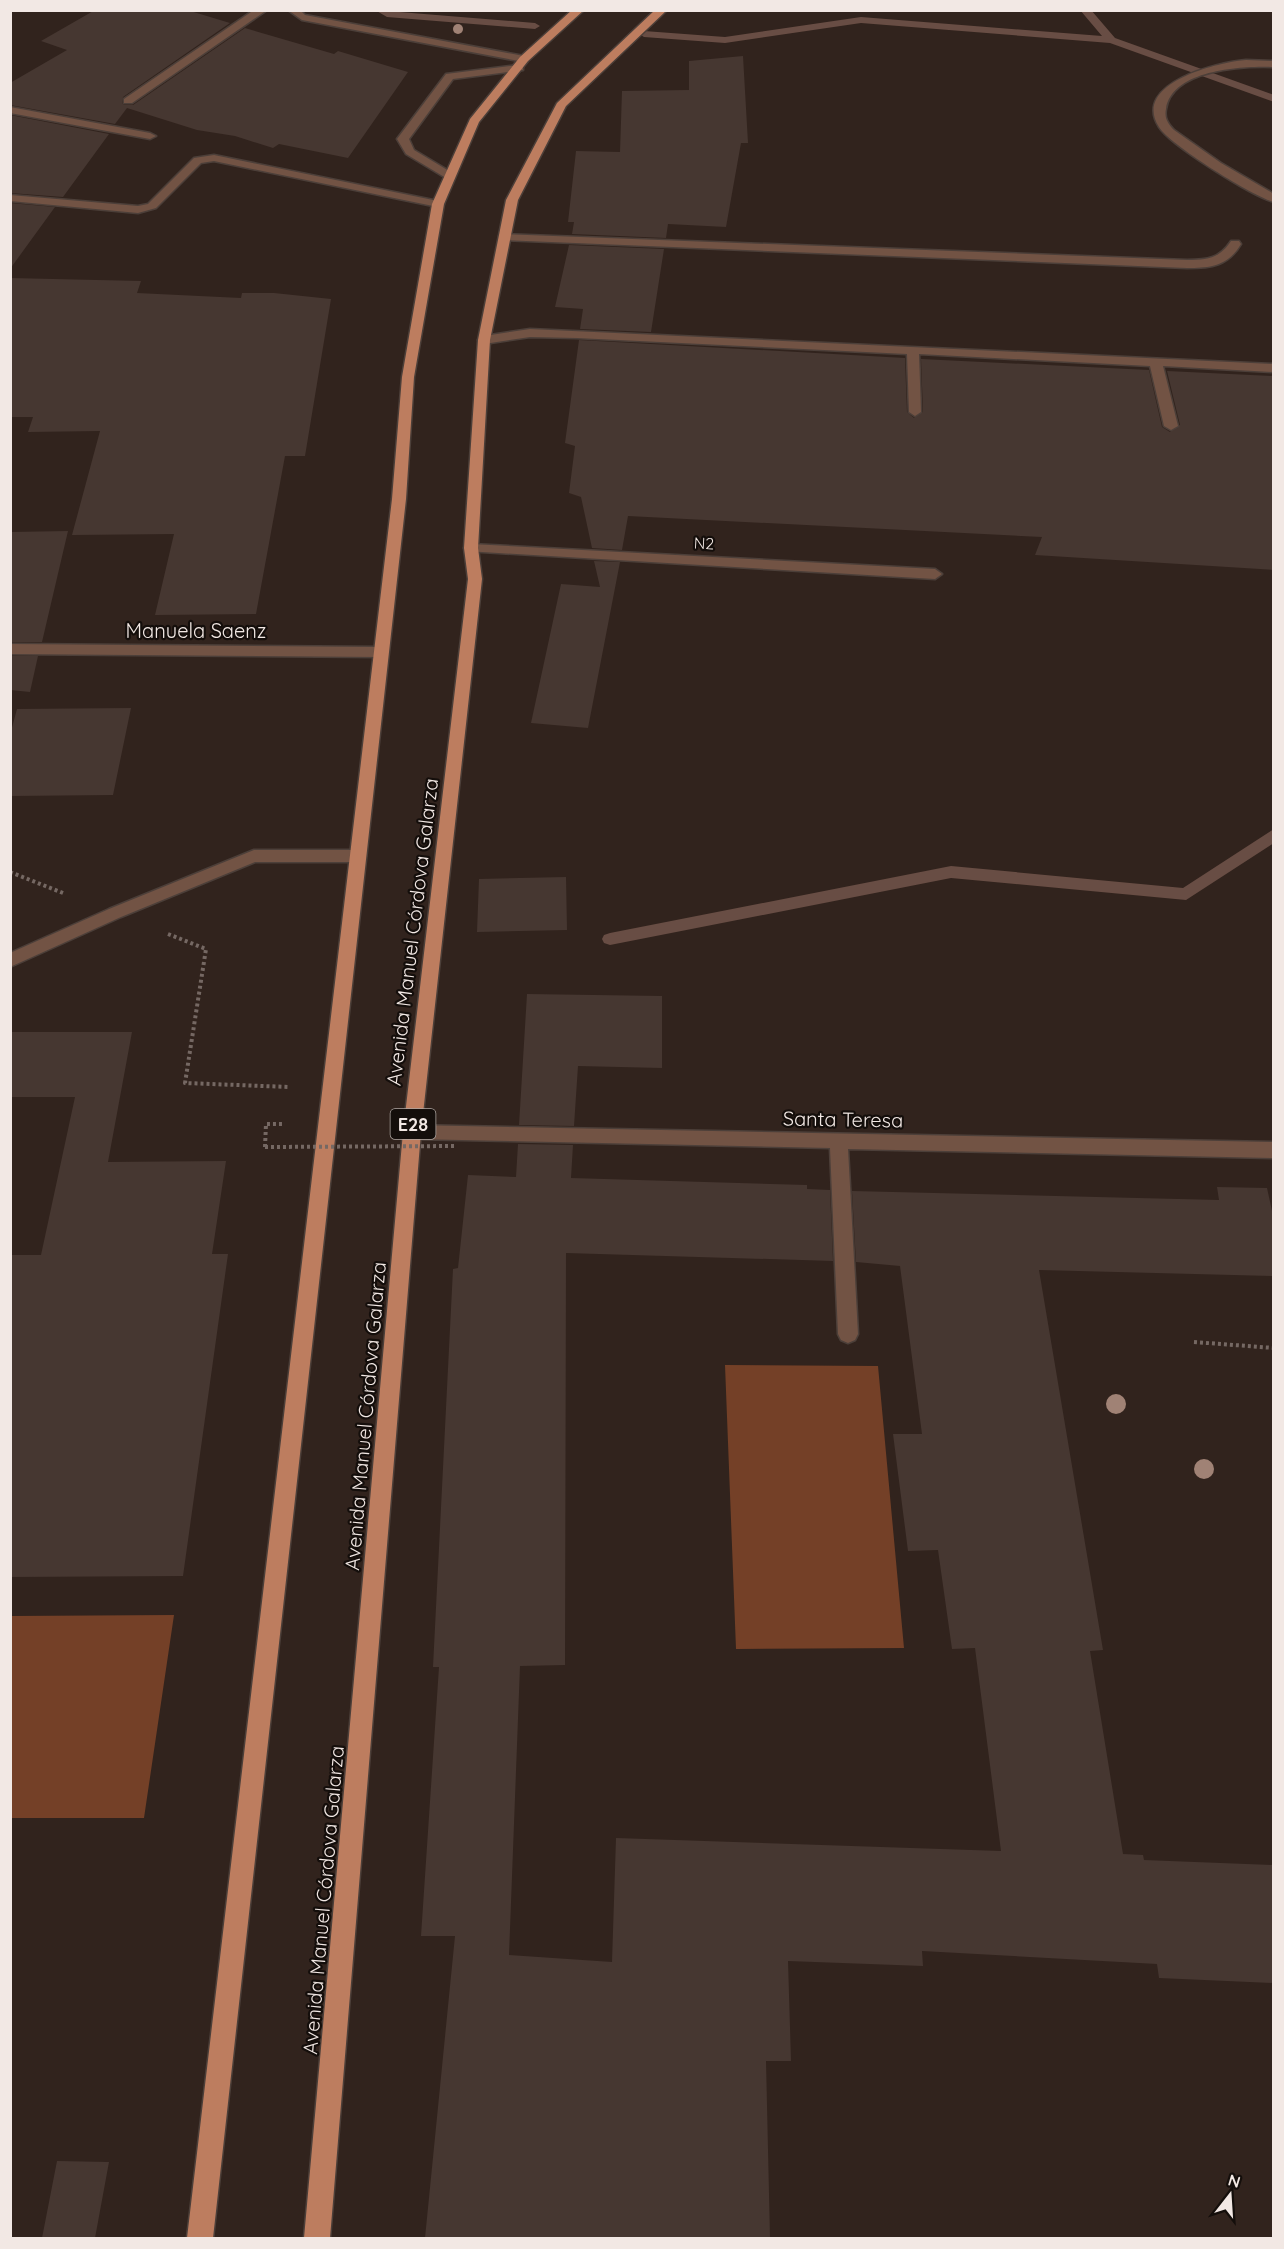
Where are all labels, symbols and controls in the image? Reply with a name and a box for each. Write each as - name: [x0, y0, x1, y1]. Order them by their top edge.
- street label: N2: [693, 532, 715, 554]
- street label: Manuela Saenz: [126, 618, 266, 643]
- street label: Avenida Manuel Córdova Galarza: [381, 777, 443, 1087]
- street label: Santa Teresa: [783, 1105, 903, 1133]
- road number: E28: [390, 1109, 436, 1139]
- street label: Avenida Manuel Córdova Galarza: [339, 1261, 391, 1571]
- street label: Avenida Manuel Córdova Galarza: [297, 1745, 349, 2055]
- north arrow: [1200, 2165, 1260, 2225]
- text: N: [1226, 2169, 1243, 2192]

